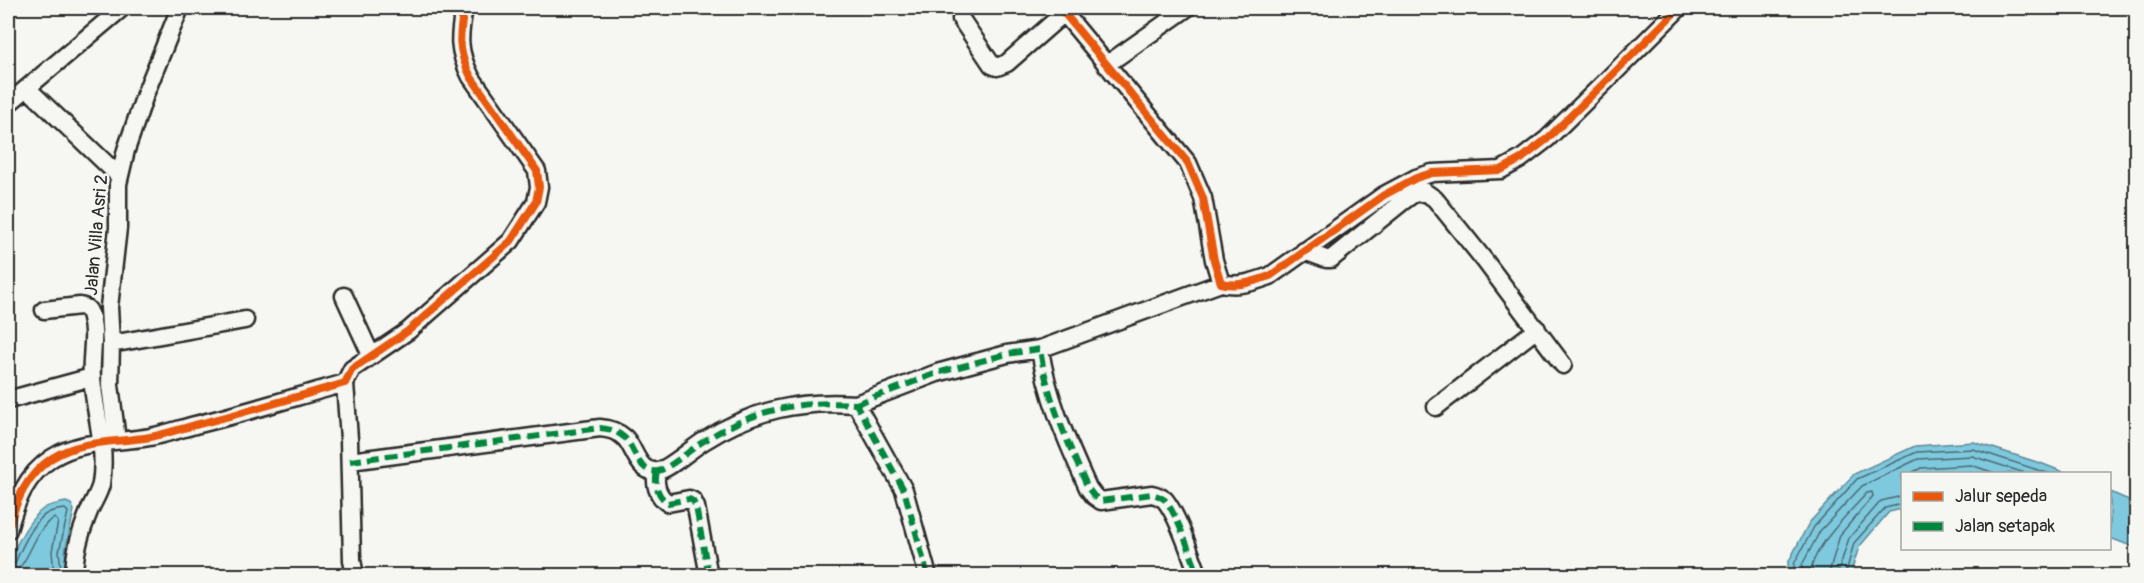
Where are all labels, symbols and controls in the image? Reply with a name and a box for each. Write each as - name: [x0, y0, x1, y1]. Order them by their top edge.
- street label: Jalan Villa Asri 2: [80, 174, 113, 296]
- legend: [1901, 472, 2111, 550]
- text: Jalur sepeda: [1955, 485, 2047, 508]
- text: Jalan setapak: [1955, 515, 2056, 538]

